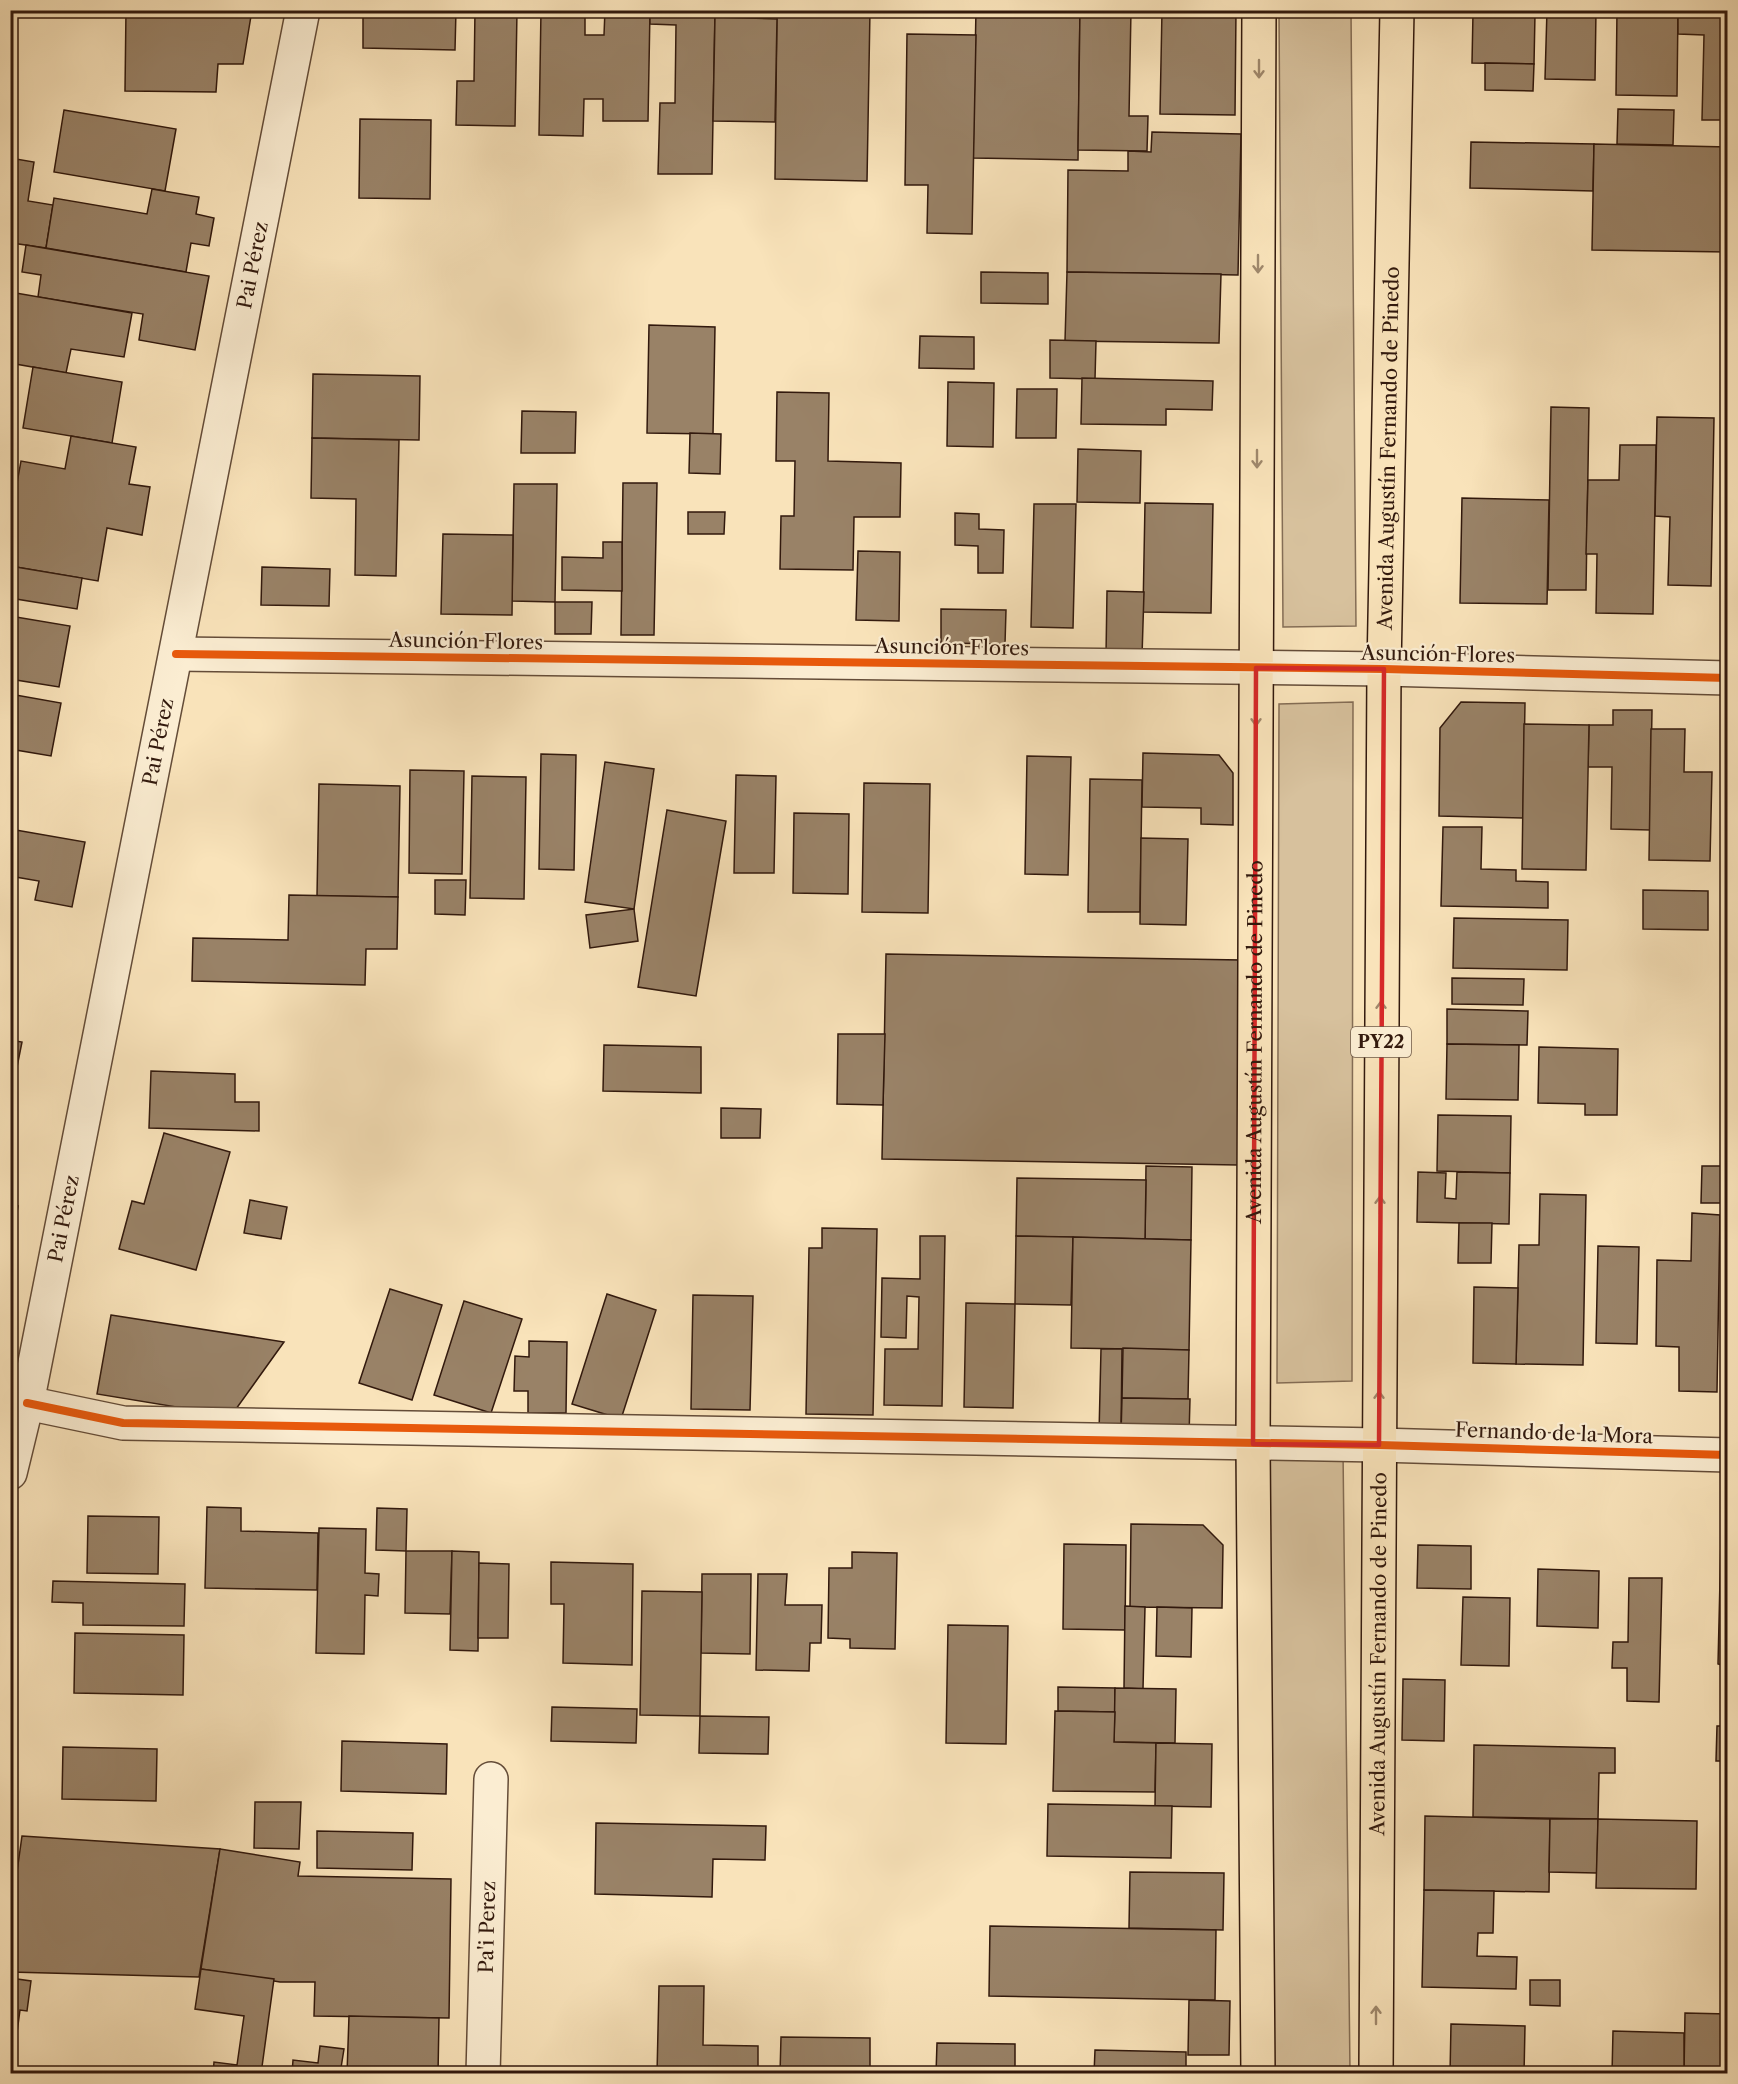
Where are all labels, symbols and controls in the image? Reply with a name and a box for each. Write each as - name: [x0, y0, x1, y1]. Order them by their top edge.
- one-way arrow: [1253, 58, 1265, 78]
- street label: Pai Pérez: [232, 219, 273, 311]
- one-way arrow: [1252, 253, 1264, 273]
- street label: Avenida Augustín Fernando de Pinedo: [1373, 266, 1404, 631]
- one-way arrow: [1251, 448, 1263, 468]
- street label: Asunción Flores: [388, 628, 543, 654]
- street label: Asunción Flores: [874, 634, 1029, 660]
- street label: Asunción Flores: [1360, 641, 1515, 667]
- street label: Pai Pérez: [138, 696, 178, 788]
- one-way arrow: [1250, 706, 1262, 726]
- street label: Avenida Augustín Fernando de Pinedo: [1242, 860, 1267, 1225]
- one-way arrow: [1375, 1001, 1387, 1021]
- road number: PY22: [1351, 1027, 1411, 1057]
- street label: Pai Pérez: [43, 1173, 84, 1264]
- one-way arrow: [1374, 1196, 1386, 1216]
- one-way arrow: [1373, 1391, 1385, 1411]
- street label: Fernando de la Mora: [1454, 1418, 1654, 1448]
- street label: Avenida Augustín Fernando de Pinedo: [1365, 1472, 1391, 1837]
- street label: Pa'i Perez: [474, 1880, 500, 1974]
- one-way arrow: [1370, 2006, 1382, 2026]

